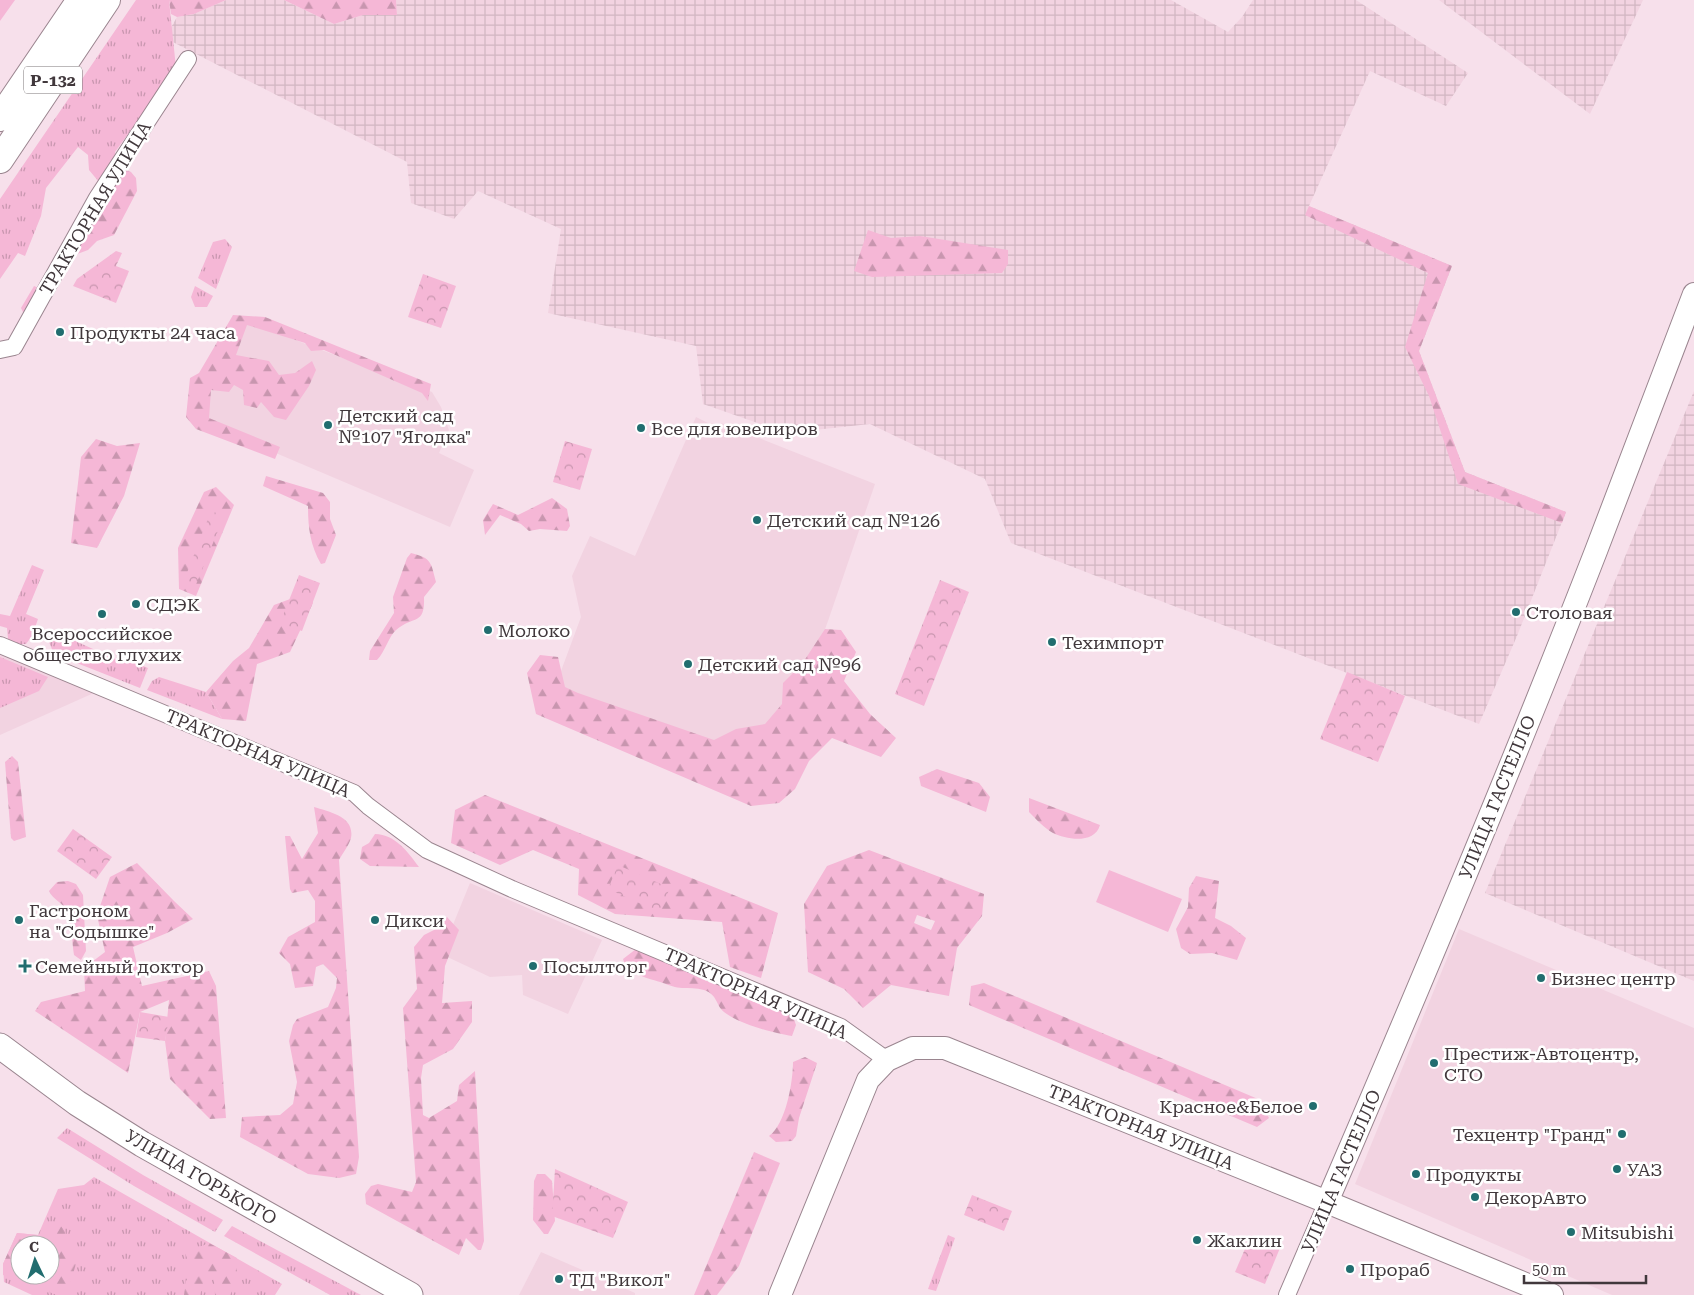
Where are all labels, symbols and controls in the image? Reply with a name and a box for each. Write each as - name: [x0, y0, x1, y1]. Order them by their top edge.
- road number: Р-132: [24, 66, 82, 94]
- street label: ТРАКТОРНАЯ УЛИЦА: [35, 117, 155, 299]
- place label: Продукты 24 часа: [70, 322, 236, 343]
- marker: Продукты 24 часа: [54, 326, 66, 338]
- place label: Детский сад №107 "Ягодка": [338, 405, 471, 447]
- place label: Все для ювелиров: [651, 418, 818, 439]
- marker: Детский сад №107 "Ягодка": [322, 419, 334, 431]
- marker: Все для ювелиров: [635, 422, 647, 434]
- place label: Детский сад №126: [767, 510, 940, 531]
- marker: Детский сад №126: [751, 514, 763, 526]
- place label: СДЭК: [146, 594, 200, 615]
- marker: СДЭК: [130, 598, 142, 610]
- place label: Столовая: [1526, 602, 1613, 623]
- marker: Столовая: [1510, 606, 1522, 618]
- marker: Всероссийское общество глухих: [96, 608, 108, 620]
- place label: Молоко: [498, 620, 570, 641]
- place label: Всероссийское общество глухих: [23, 623, 182, 665]
- marker: Молоко: [482, 624, 494, 636]
- place label: Техимпорт: [1062, 632, 1164, 653]
- marker: Техимпорт: [1046, 636, 1058, 648]
- place label: Детский сад №96: [698, 654, 861, 675]
- marker: Детский сад №96: [682, 658, 694, 670]
- street label: ТРАКТОРНАЯ УЛИЦА: [162, 705, 354, 802]
- street label: УЛИЦА ГАСТЕЛЛО: [1455, 712, 1539, 882]
- place label: Гастроном на "Содышке": [29, 900, 155, 942]
- place label: Дикси: [385, 910, 444, 931]
- marker: Гастроном на "Содышке": [13, 914, 25, 926]
- marker: Дикси: [369, 914, 381, 926]
- street label: ТРАКТОРНАЯ УЛИЦА: [661, 943, 851, 1043]
- place label: Семейный доктор: [35, 956, 204, 977]
- place label: Посылторг: [543, 956, 647, 977]
- marker: Семейный доктор: [19, 960, 31, 972]
- marker: Посылторг: [527, 960, 539, 972]
- place label: Бизнес центр: [1551, 968, 1676, 989]
- marker: Бизнес центр: [1535, 972, 1547, 984]
- place label: Престиж-Автоцентр, СТО: [1444, 1043, 1639, 1085]
- marker: Престиж-Автоцентр, СТО: [1428, 1057, 1440, 1069]
- street label: ТРАКТОРНАЯ УЛИЦА: [1045, 1080, 1237, 1174]
- street label: УЛИЦА ГАСТЕЛЛО: [1297, 1087, 1385, 1255]
- place label: Красное&Белое: [1159, 1096, 1303, 1117]
- marker: Красное&Белое: [1307, 1100, 1319, 1112]
- place label: Техцентр "Гранд": [1453, 1124, 1612, 1145]
- street label: УЛИЦА ГОРЬКОГО: [121, 1125, 281, 1229]
- marker: Техцентр "Гранд": [1616, 1128, 1628, 1140]
- place label: УАЗ: [1627, 1159, 1662, 1180]
- marker: УАЗ: [1611, 1163, 1623, 1175]
- place label: Продукты: [1426, 1164, 1522, 1185]
- marker: Продукты: [1410, 1168, 1422, 1180]
- place label: ДекорАвто: [1485, 1187, 1587, 1208]
- marker: ДекорАвто: [1469, 1191, 1481, 1203]
- place label: Mitsubishi: [1581, 1222, 1674, 1243]
- marker: Mitsubishi: [1565, 1226, 1577, 1238]
- place label: Жаклин: [1207, 1230, 1282, 1251]
- marker: Жаклин: [1191, 1234, 1203, 1246]
- north arrow: [10, 1235, 60, 1285]
- text: С: [29, 1239, 40, 1255]
- scale bar: [1524, 1252, 1646, 1284]
- place label: Прораб: [1360, 1259, 1430, 1280]
- text: 50 m: [1532, 1261, 1567, 1279]
- marker: Прораб: [1344, 1263, 1356, 1275]
- place label: ТД "Викол": [569, 1269, 671, 1290]
- marker: ТД "Викол": [553, 1273, 565, 1285]

